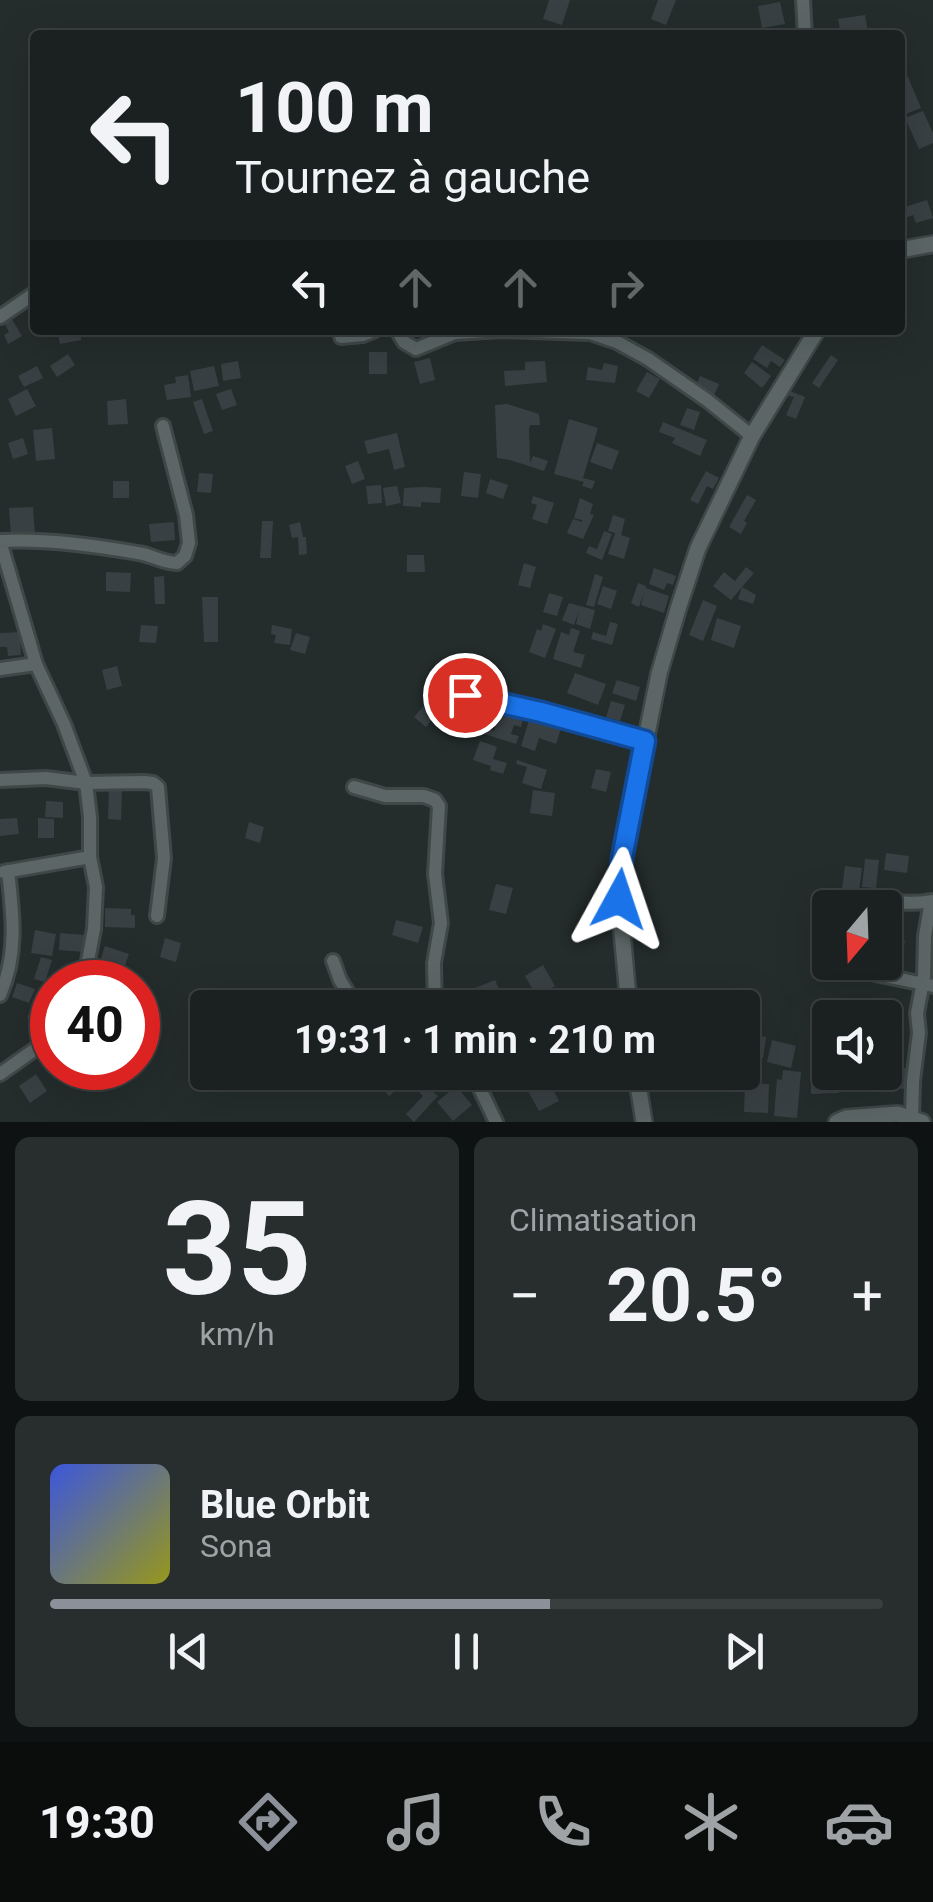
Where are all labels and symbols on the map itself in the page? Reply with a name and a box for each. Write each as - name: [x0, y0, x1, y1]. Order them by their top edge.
- pin: [423, 653, 508, 738]
- position arrow: [567, 847, 671, 951]
- north arrow: [812, 890, 902, 980]
- speed limit sign: 40: [30, 960, 160, 1090]

